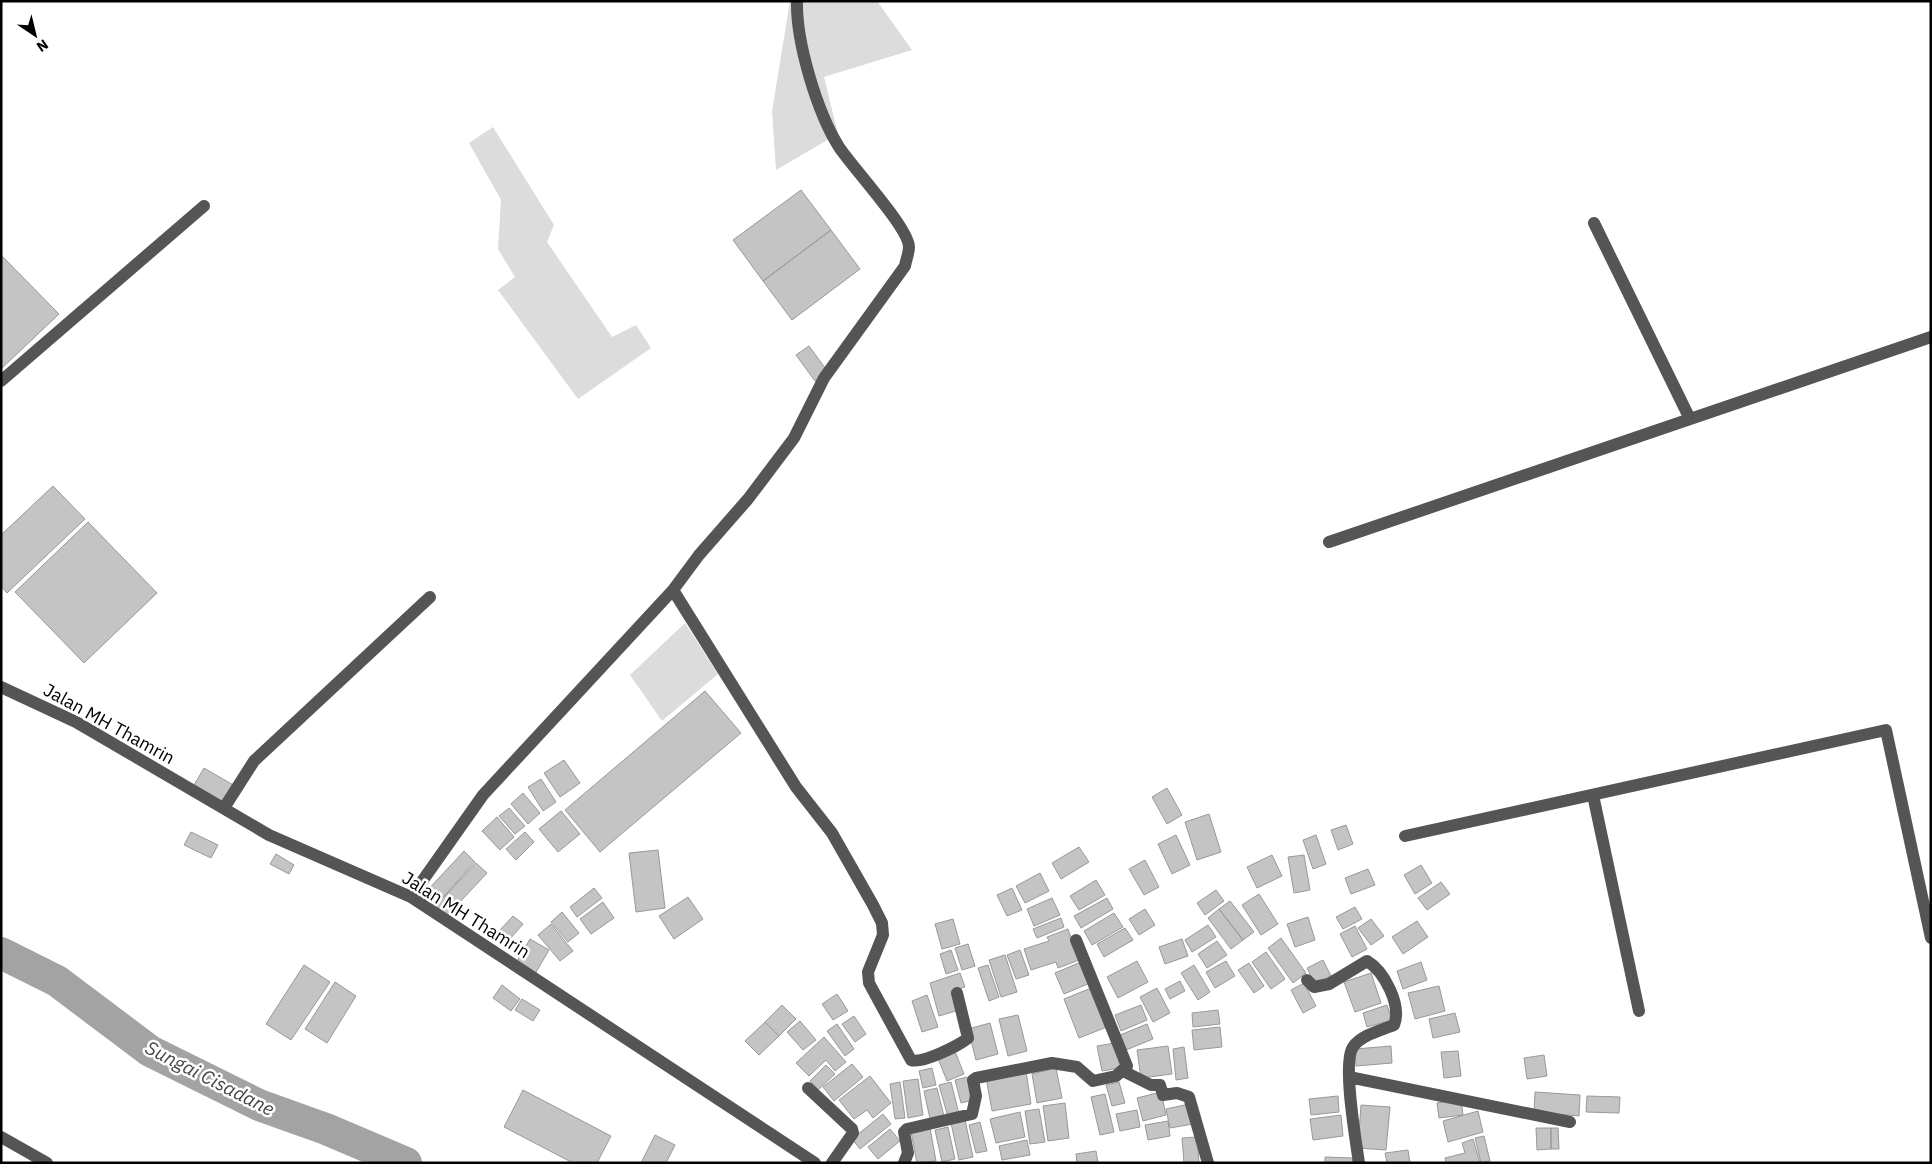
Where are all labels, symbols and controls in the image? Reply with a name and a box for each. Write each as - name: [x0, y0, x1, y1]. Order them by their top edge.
- north arrow: [10, 10, 60, 60]
- text: N: [33, 35, 52, 56]
- street label: Jalan MH Thamrin: [40, 678, 179, 769]
- street label: Jalan MH Thamrin: [398, 866, 534, 963]
- water label: Sungai Cisadane: [141, 1035, 279, 1121]

